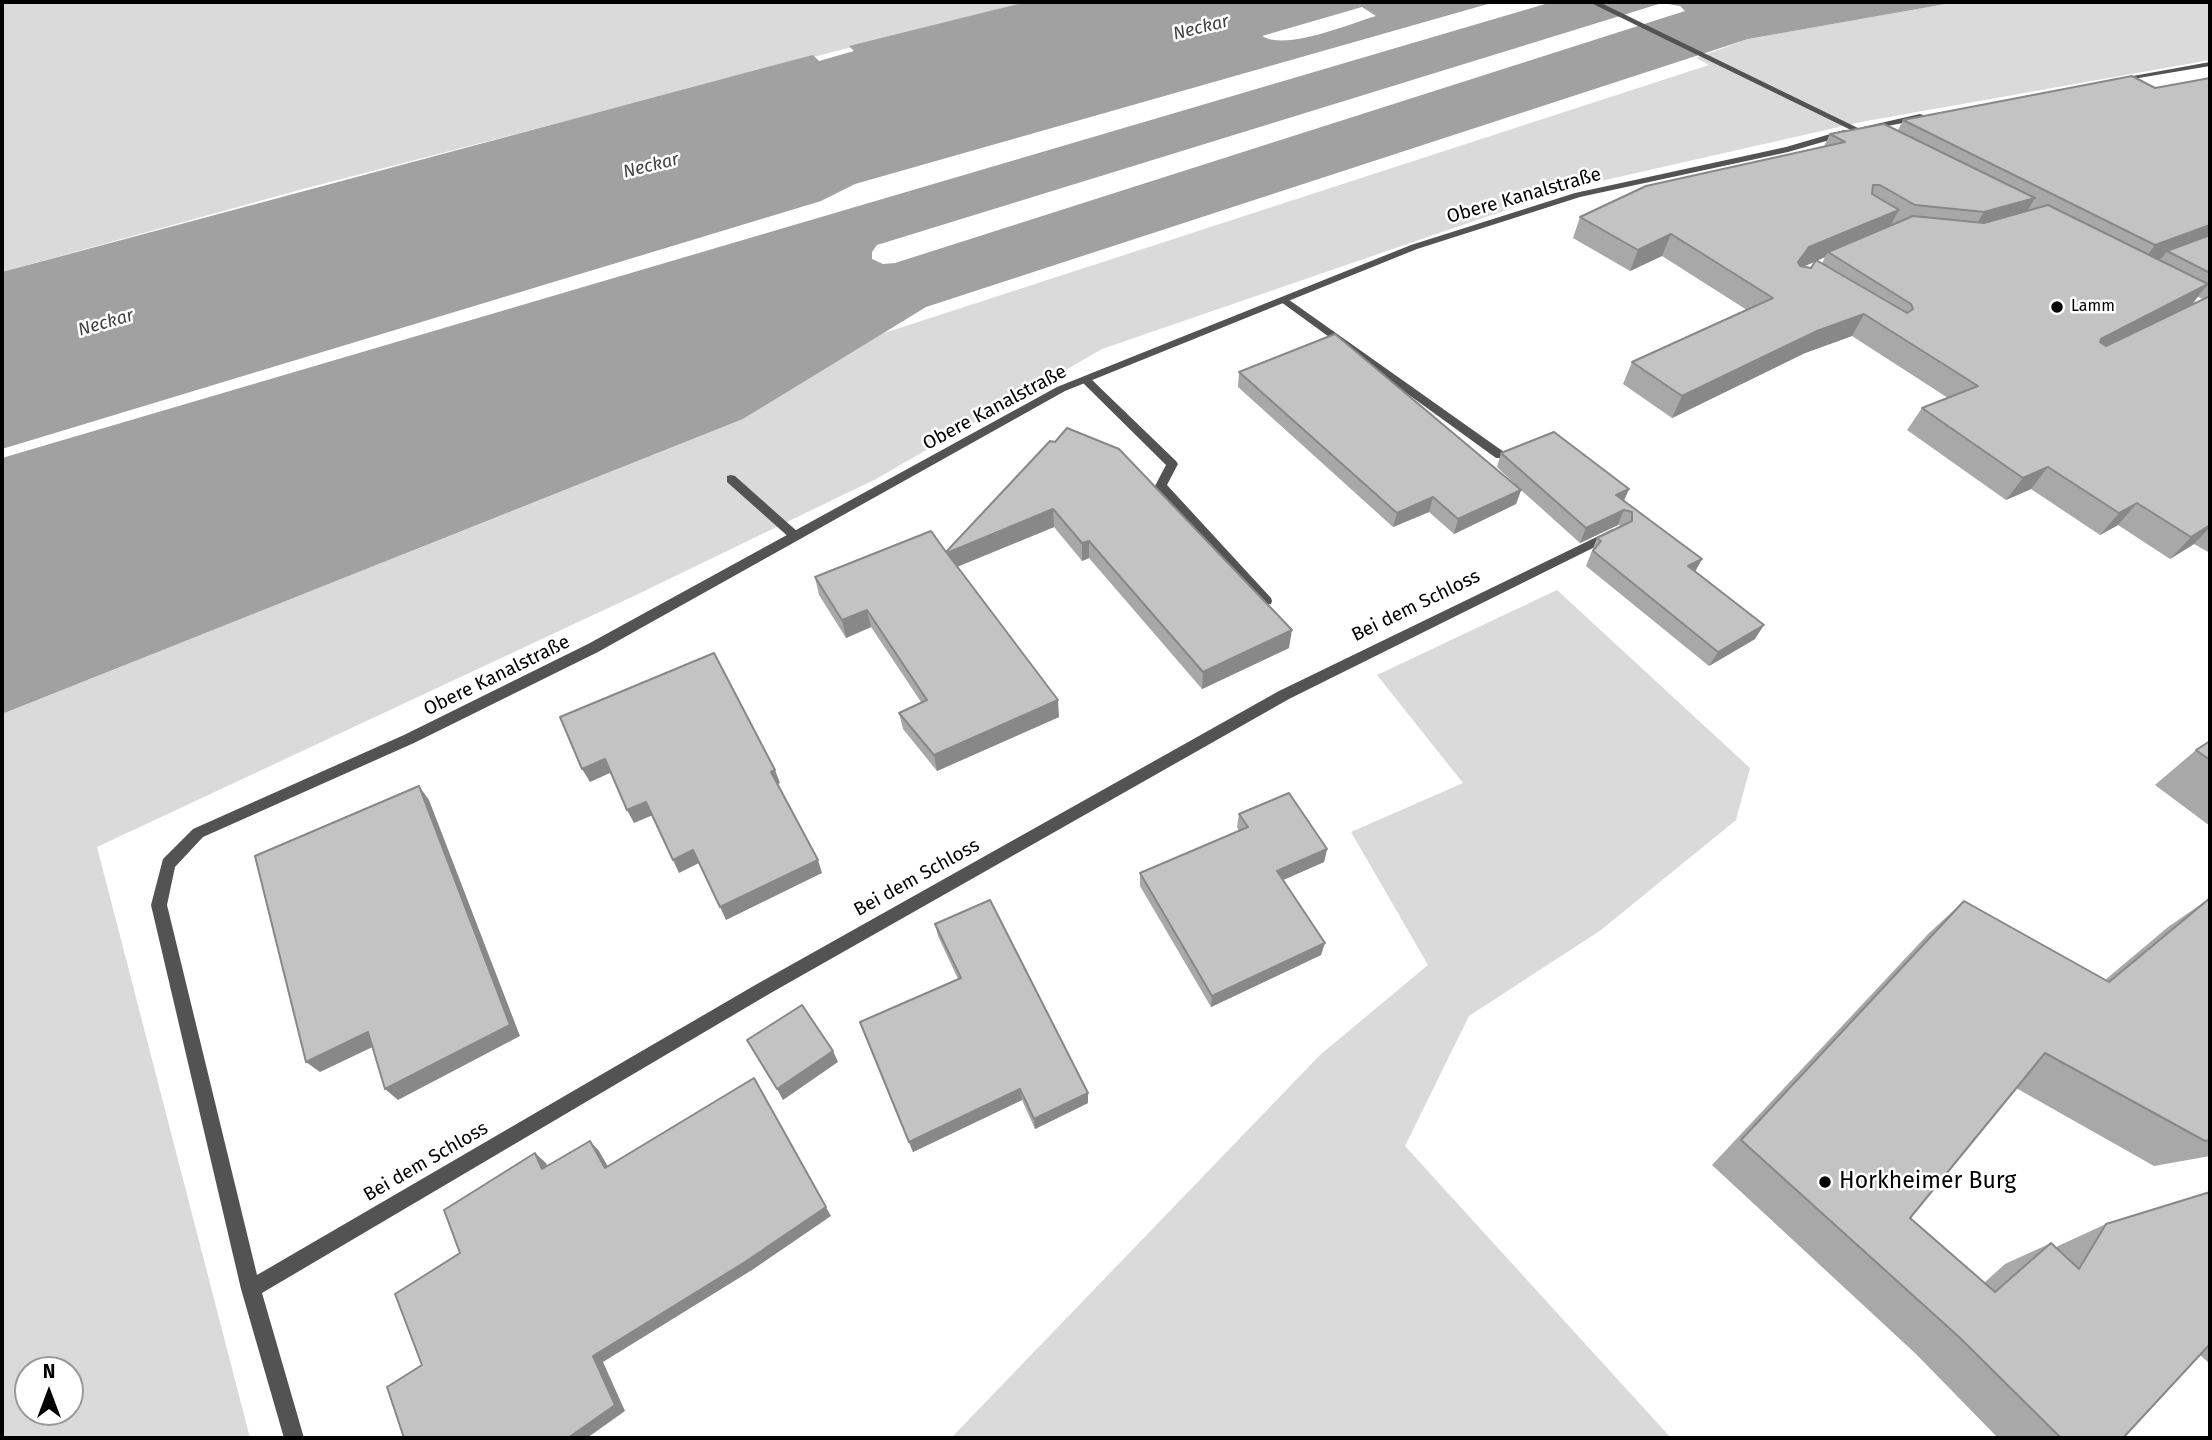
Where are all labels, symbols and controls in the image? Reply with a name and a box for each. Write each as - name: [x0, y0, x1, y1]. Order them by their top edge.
- water label: Neckar: [1171, 11, 1231, 45]
- water label: Neckar: [621, 149, 681, 183]
- street label: Obere Kanalstraße: [1444, 163, 1604, 229]
- place label: Lamm: [2071, 297, 2115, 317]
- marker: Lamm: [2049, 299, 2065, 315]
- water label: Neckar: [76, 305, 136, 341]
- street label: Obere Kanalstraße: [919, 360, 1071, 456]
- street label: Bei dem Schloss: [1348, 565, 1484, 647]
- street label: Obere Kanalstraße: [420, 631, 574, 721]
- street label: Bei dem Schloss: [850, 834, 984, 922]
- street label: Bei dem Schloss: [360, 1117, 492, 1207]
- place label: Horkheimer Burg: [1839, 1168, 2016, 1196]
- marker: Horkheimer Burg: [1817, 1174, 1833, 1190]
- north arrow: [14, 1356, 84, 1426]
- text: N: [43, 1360, 55, 1383]

